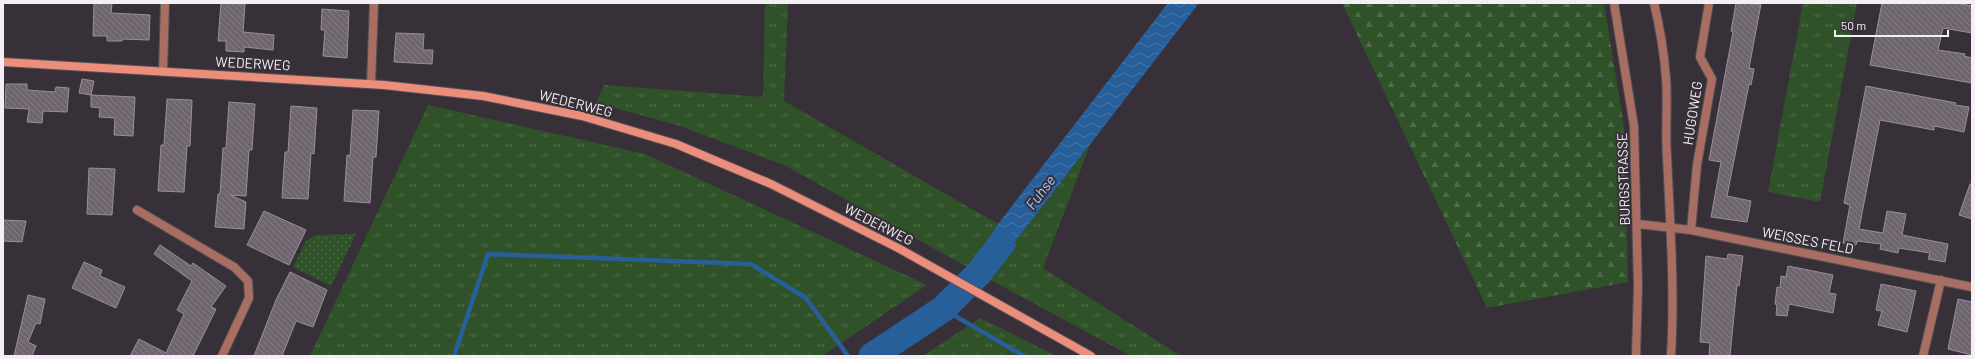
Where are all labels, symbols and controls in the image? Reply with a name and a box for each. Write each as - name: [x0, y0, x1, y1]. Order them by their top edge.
- scale bar: [1835, 12, 1948, 38]
- text: 50 m: [1841, 18, 1866, 32]
- street label: WEDERWEG: [215, 53, 291, 73]
- street label: HUGOWEG: [1679, 80, 1705, 146]
- street label: WEDERWEG: [537, 86, 615, 120]
- street label: BURGSTRASSE: [1613, 132, 1633, 226]
- water label: Fuhse: [1021, 171, 1059, 213]
- street label: WEDERWEG: [842, 199, 916, 249]
- street label: WEISSES FELD: [1761, 223, 1855, 257]

